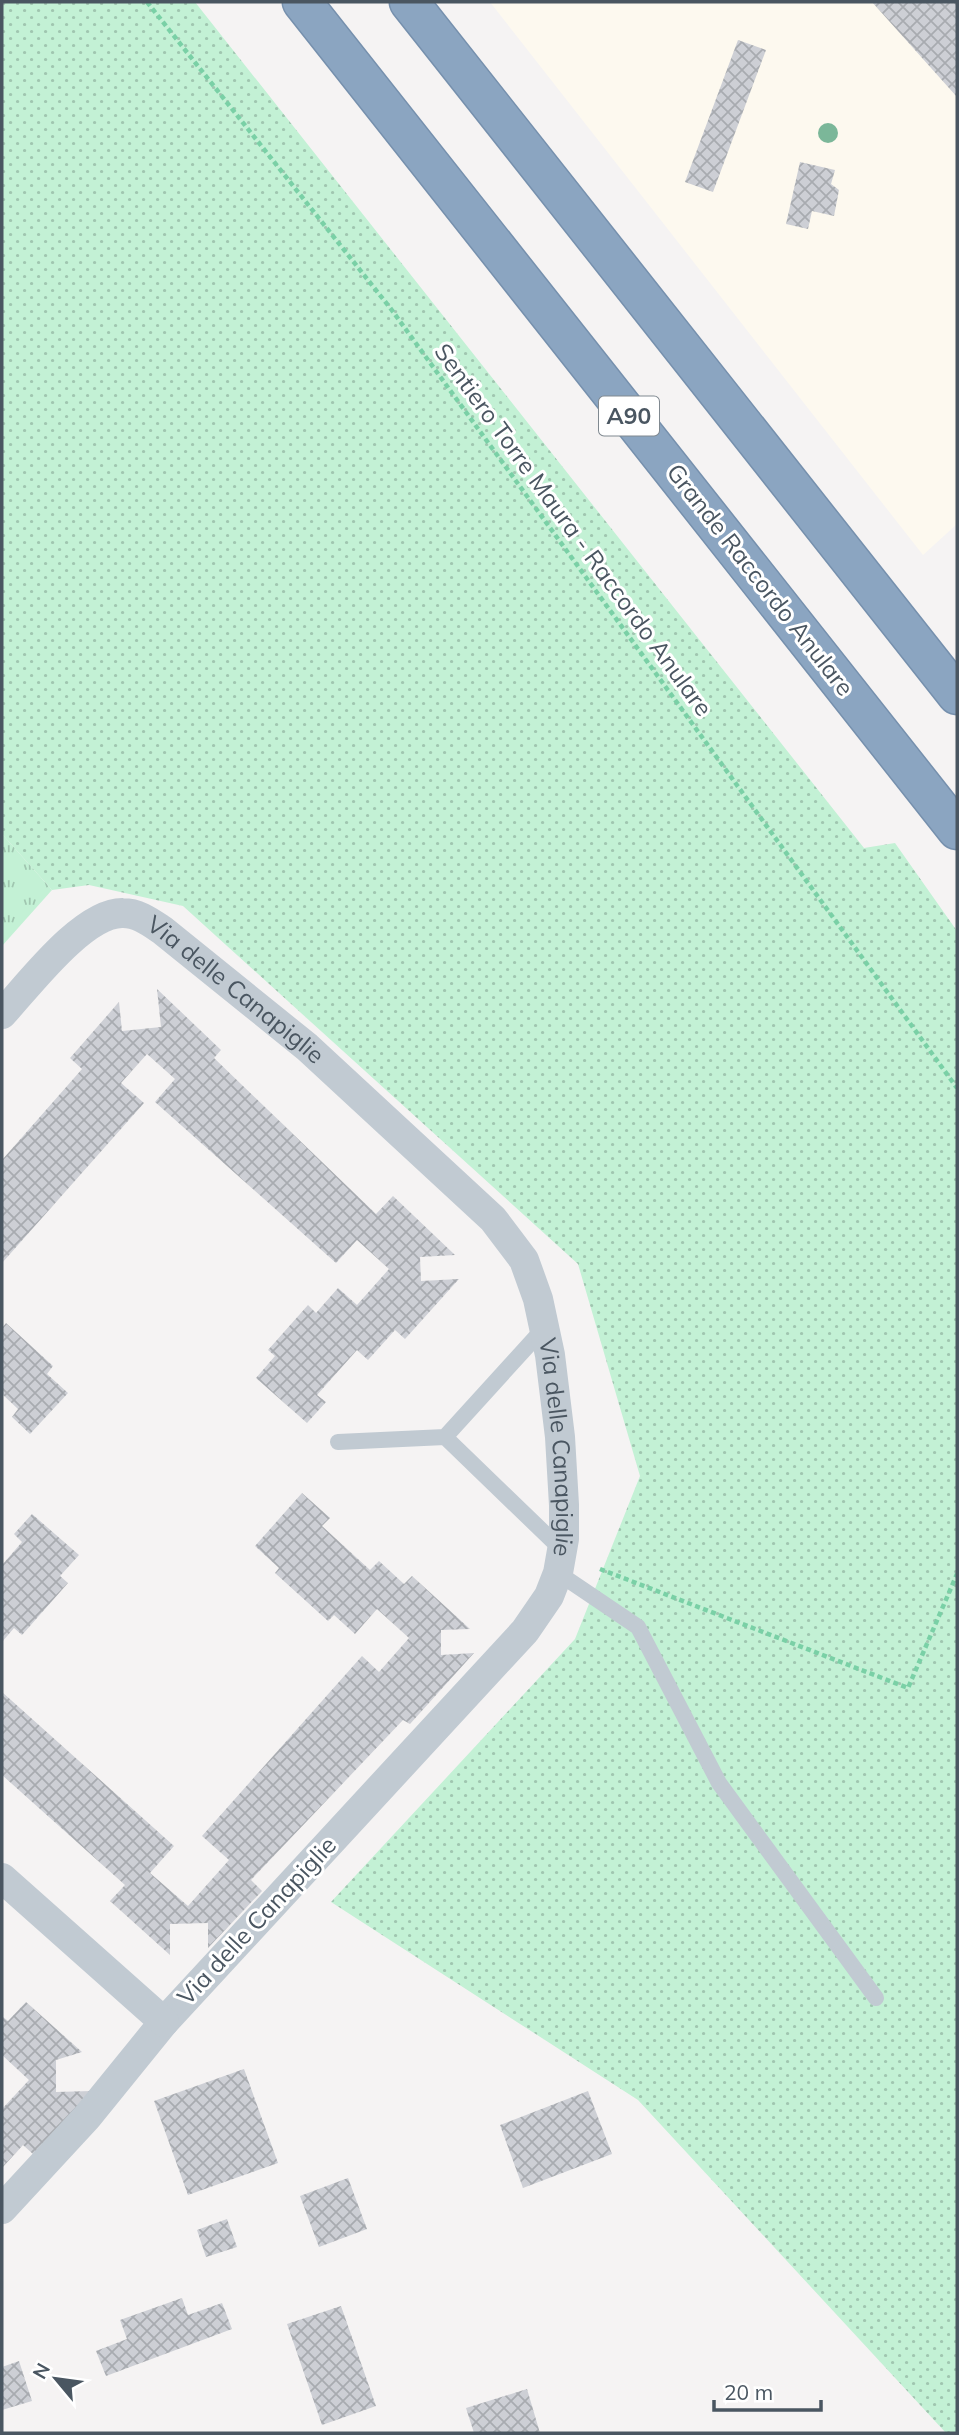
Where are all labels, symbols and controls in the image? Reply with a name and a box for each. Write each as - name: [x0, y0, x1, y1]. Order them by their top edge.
- street label: Sentiero Torre Maura - Raccordo Anulare: [428, 337, 719, 722]
- road number: A90: [599, 396, 659, 436]
- street label: Grande Raccordo Anulare: [661, 457, 861, 701]
- street label: Via delle Canapiglie: [142, 908, 331, 1070]
- street label: Via delle Canapiglie: [533, 1335, 580, 1559]
- street label: Via delle Canapiglie: [171, 1830, 342, 2011]
- north arrow: [21, 2344, 91, 2414]
- text: N: [27, 2359, 55, 2383]
- scale bar: [714, 2368, 821, 2412]
- text: 20 m: [724, 2379, 773, 2405]

